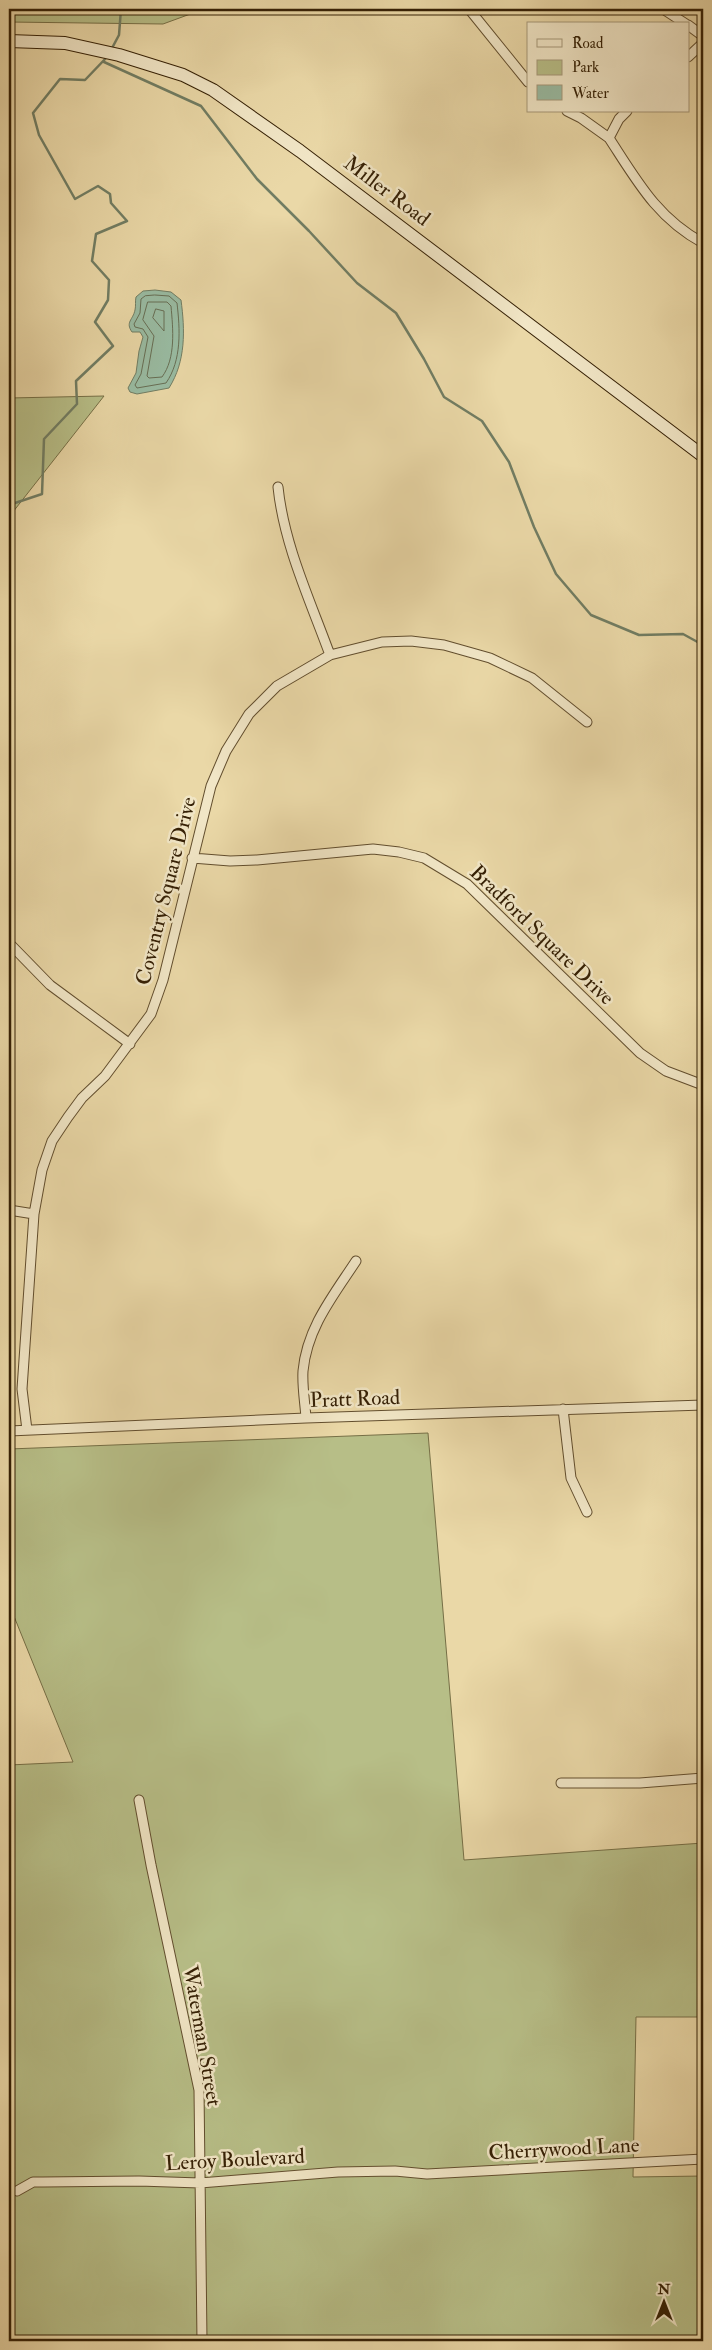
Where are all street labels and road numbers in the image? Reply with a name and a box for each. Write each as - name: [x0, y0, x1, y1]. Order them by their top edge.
- street label: Miller Road: [338, 150, 436, 233]
- street label: Coventry Square Drive: [130, 794, 203, 988]
- street label: Bradford Square Drive: [464, 859, 620, 1011]
- street label: Pratt Road: [309, 1384, 401, 1414]
- street label: Waterman Street: [176, 1963, 228, 2109]
- street label: Cherrywood Lane: [488, 2132, 640, 2166]
- street label: Leroy Boulevard: [164, 2143, 306, 2177]

